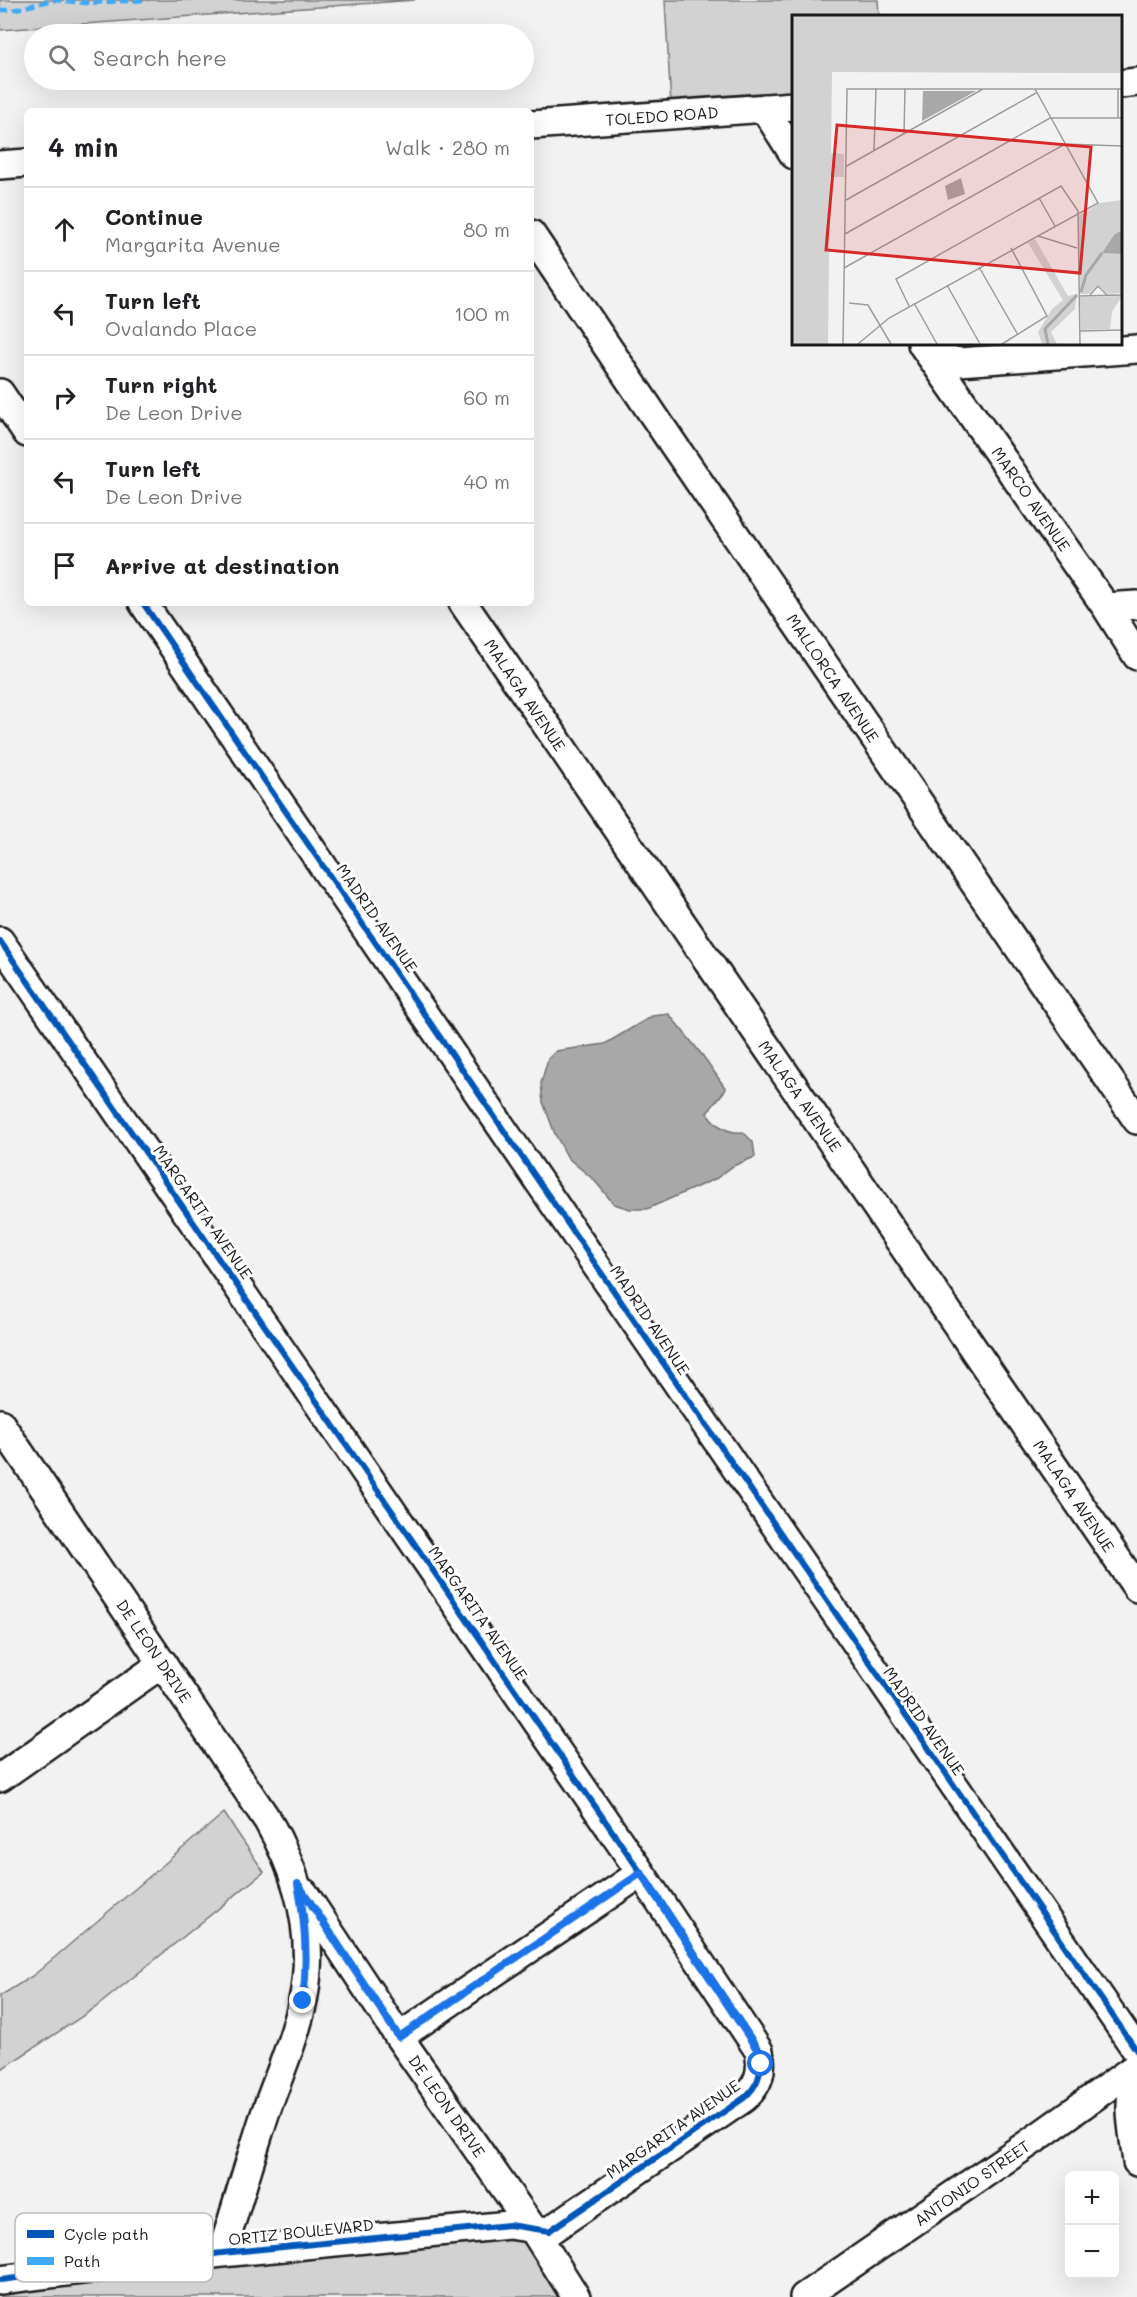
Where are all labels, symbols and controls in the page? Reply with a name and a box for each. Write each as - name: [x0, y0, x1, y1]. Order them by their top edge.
- inset map: [792, 15, 1122, 345]
- search box: [24, 24, 534, 90]
- icon: search: [45, 41, 78, 74]
- text: Search here: [93, 43, 227, 72]
- street label: TOLEDO ROAD: [605, 101, 719, 130]
- text: 4 min: [48, 130, 118, 164]
- text: Walk · 280 m: [385, 134, 510, 160]
- text: Continue: [105, 202, 203, 231]
- icon: ahead: [48, 213, 81, 246]
- text: 80 m: [463, 216, 510, 242]
- text: Margarita Avenue: [105, 231, 281, 257]
- text: Turn left: [105, 286, 201, 315]
- icon: left: [48, 297, 81, 330]
- text: 100 m: [454, 300, 510, 326]
- text: Ovalando Place: [105, 315, 257, 341]
- text: Turn right: [105, 370, 217, 399]
- icon: right: [48, 381, 81, 414]
- text: 60 m: [463, 384, 510, 410]
- text: De Leon Drive: [105, 399, 243, 425]
- street label: MARCO AVENUE: [988, 442, 1075, 555]
- text: Turn left: [105, 454, 201, 483]
- icon: left: [48, 465, 81, 498]
- text: 40 m: [464, 468, 510, 494]
- text: De Leon Drive: [105, 483, 243, 509]
- icon: arrive: [48, 549, 81, 582]
- text: Arrive at destination: [105, 551, 340, 580]
- street label: MALLORCA AVENUE: [782, 609, 884, 746]
- street label: MALAGA AVENUE: [480, 634, 571, 755]
- street label: MADRID AVENUE: [332, 859, 423, 976]
- street label: MALAGA AVENUE: [754, 1036, 847, 1155]
- street label: MARGARITA AVENUE: [149, 1141, 258, 1283]
- street label: MADRID AVENUE: [606, 1261, 695, 1379]
- street label: MALAGA AVENUE: [1029, 1435, 1120, 1556]
- street label: MARGARITA AVENUE: [424, 1542, 533, 1684]
- street label: DE LEON DRIVE: [112, 1595, 197, 1706]
- street label: MADRID AVENUE: [879, 1662, 970, 1779]
- route end: [289, 1987, 315, 2013]
- street label: DE LEON DRIVE: [404, 2050, 490, 2161]
- route start: [747, 2050, 773, 2076]
- street label: MARGARITA AVENUE: [602, 2074, 744, 2183]
- street label: ANTONIO STREET: [910, 2135, 1034, 2230]
- map controls: [1065, 2171, 1119, 2279]
- button: +: [1065, 2171, 1119, 2225]
- legend: [15, 2213, 213, 2282]
- street label: ORTIZ BOULEVARD: [227, 2213, 375, 2250]
- text: Cycle path: [64, 2223, 148, 2244]
- button: −: [1065, 2225, 1119, 2279]
- text: Path: [64, 2250, 100, 2271]

